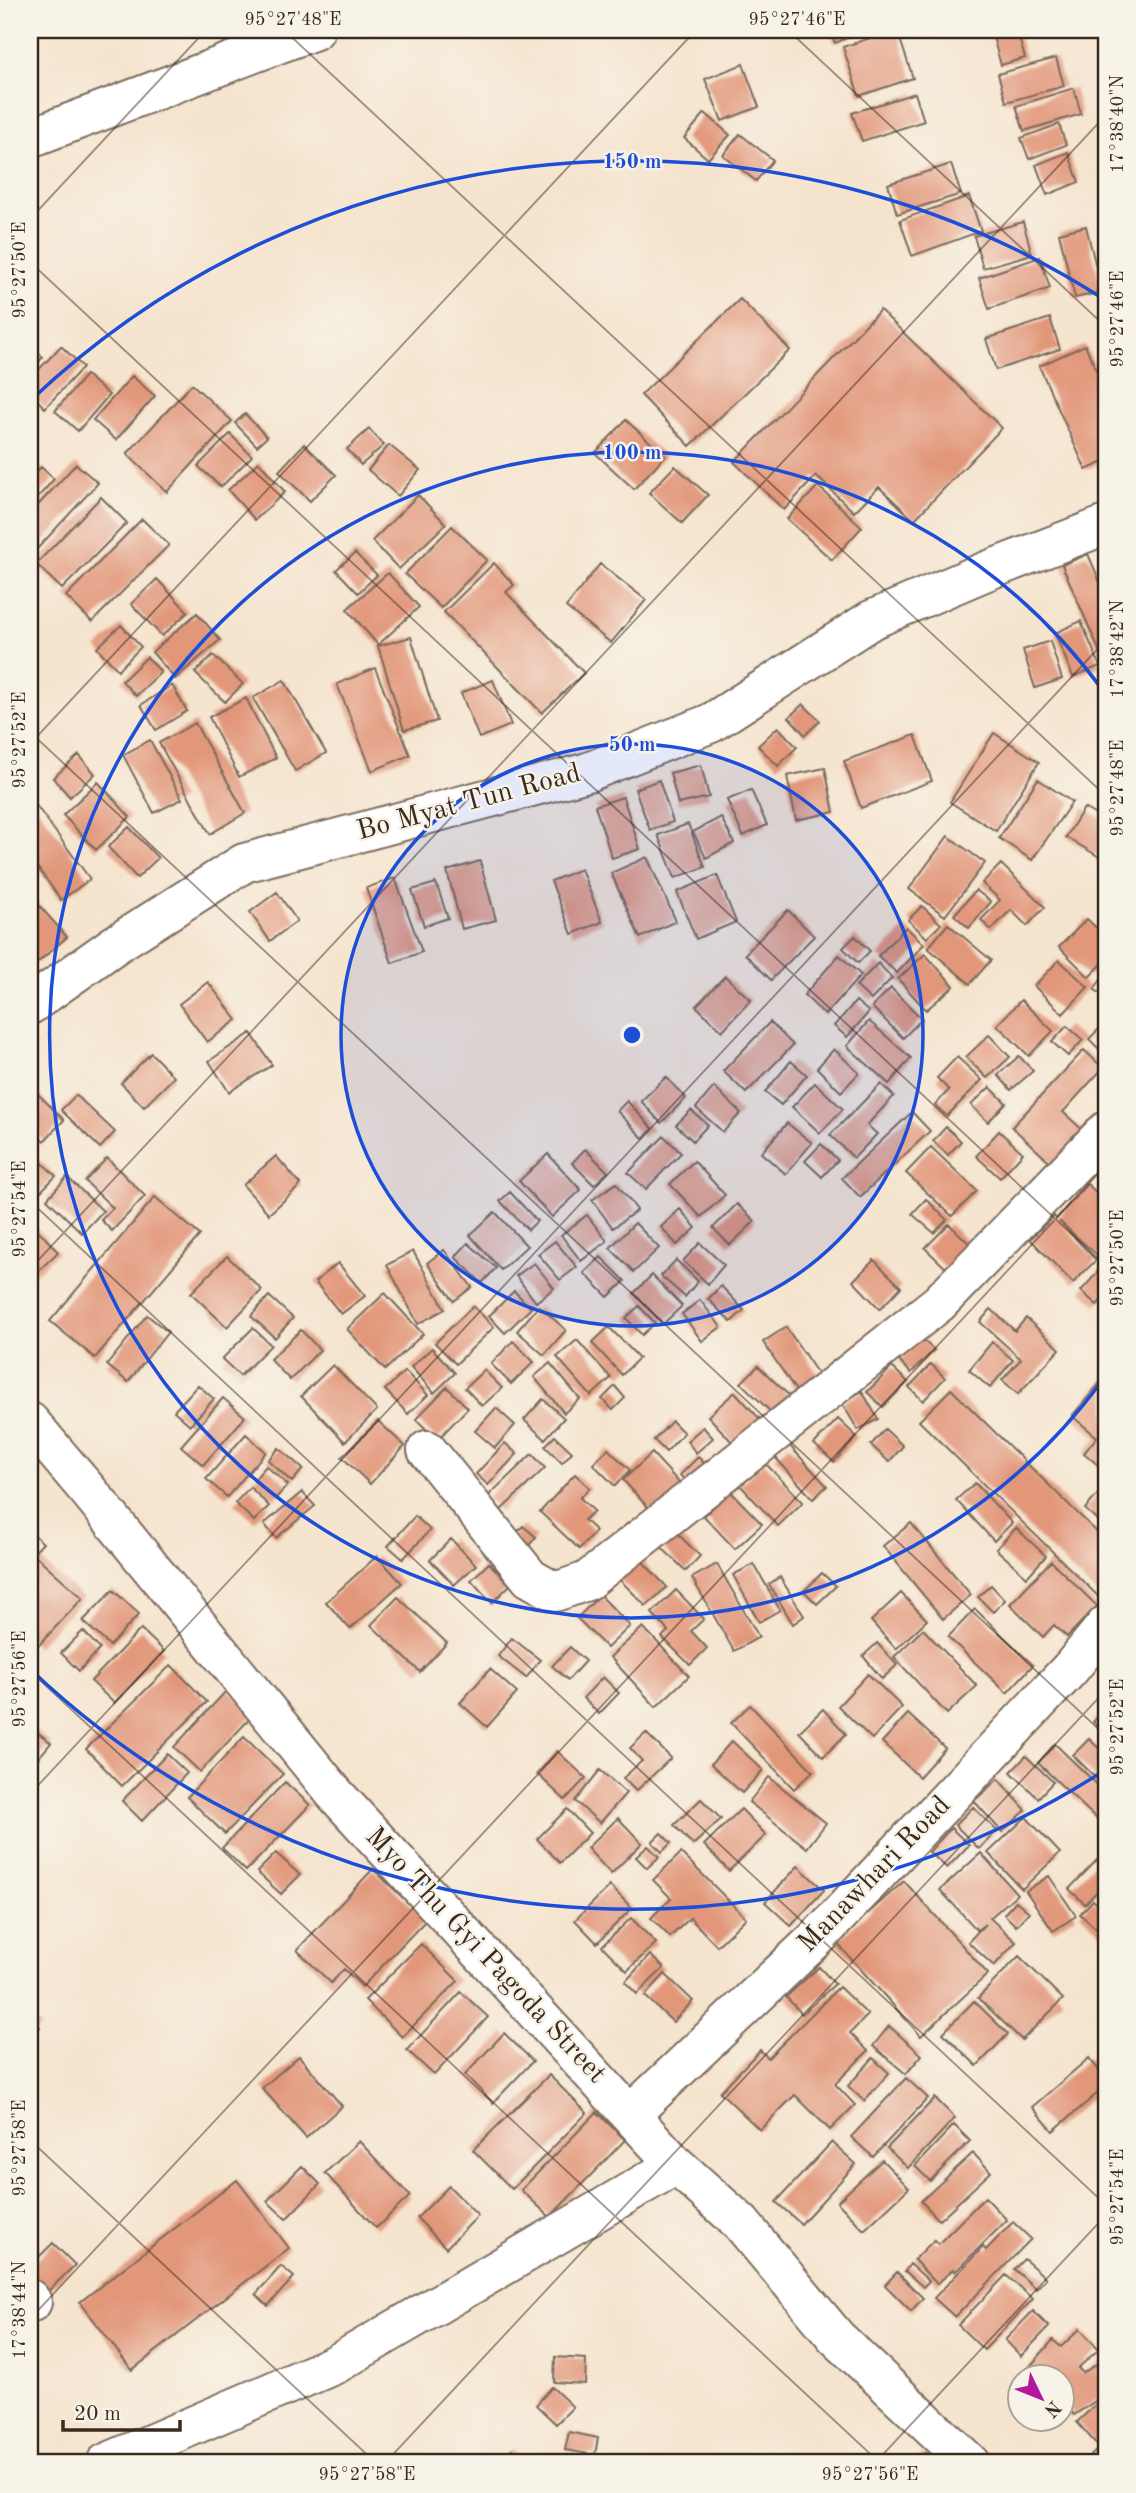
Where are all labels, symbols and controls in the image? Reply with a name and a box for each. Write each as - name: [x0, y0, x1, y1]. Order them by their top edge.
- text: 95°27'48"E: [245, 11, 341, 29]
- text: 95°27'46"E: [749, 11, 845, 29]
- text: 17°38'40"N: [1109, 75, 1127, 173]
- text: 150 m: [602, 152, 662, 173]
- text: 95°27'50"E: [11, 222, 29, 318]
- text: 95°27'46"E: [1109, 271, 1127, 367]
- text: 100 m: [602, 443, 662, 464]
- text: 17°38'42"N: [1109, 600, 1127, 698]
- text: 95°27'52"E: [11, 692, 29, 788]
- text: 50 m: [608, 735, 656, 756]
- text: 95°27'48"E: [1109, 740, 1127, 836]
- street label: Bo Myat Tun Road: [354, 760, 584, 846]
- centre of rings: [620, 1023, 644, 1047]
- text: 95°27'54"E: [11, 1161, 29, 1257]
- text: 95°27'50"E: [1109, 1210, 1127, 1306]
- text: 95°27'56"E: [11, 1631, 29, 1727]
- text: 95°27'52"E: [1109, 1679, 1127, 1775]
- street label: Manawhari Road: [794, 1791, 956, 1959]
- street label: Myo Thu Gyi Pagoda Street: [359, 1823, 611, 2089]
- text: 95°27'58"E: [11, 2100, 29, 2196]
- text: 95°27'54"E: [1109, 2149, 1127, 2245]
- text: 17°38'44"N: [11, 2261, 29, 2359]
- north arrow: [1006, 2364, 1076, 2434]
- scale bar: [63, 2388, 180, 2432]
- text: N: [1039, 2396, 1064, 2420]
- text: 20 m: [74, 2404, 121, 2425]
- text: 95°27'58"E: [319, 2466, 415, 2484]
- text: 95°27'56"E: [822, 2466, 918, 2484]

